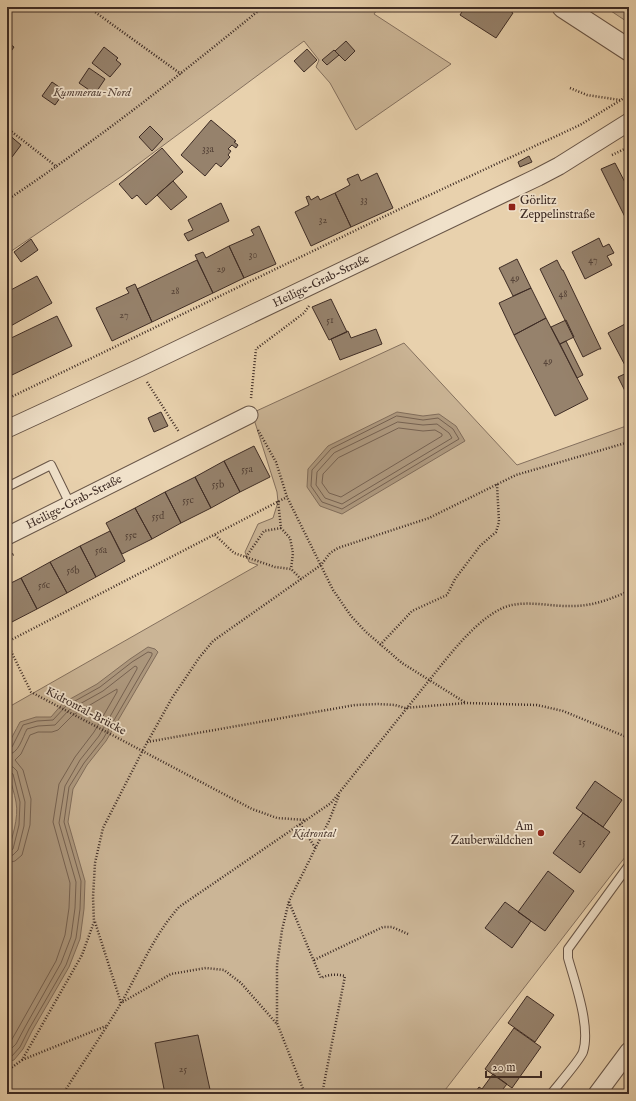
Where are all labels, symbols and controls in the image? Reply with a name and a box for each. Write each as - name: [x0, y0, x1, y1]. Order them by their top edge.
- park label: Kummerau-Nord: [52, 85, 132, 100]
- house number: 33a: [202, 143, 215, 156]
- place label: Görlitz Zeppelinstraße: [520, 193, 595, 223]
- house number: 33: [360, 194, 368, 207]
- marker: Görlitz Zeppelinstraße: [507, 202, 517, 212]
- house number: 32: [319, 214, 328, 227]
- house number: 30: [249, 249, 257, 262]
- street label: Heilige-Grab-Straße: [270, 251, 372, 311]
- house number: 47: [588, 254, 598, 267]
- house number: 29: [216, 263, 226, 276]
- house number: 49: [510, 272, 520, 285]
- house number: 28: [171, 285, 179, 298]
- house number: 48: [559, 288, 567, 301]
- house number: 27: [119, 309, 129, 322]
- house number: 51: [326, 314, 334, 327]
- house number: 49: [543, 355, 553, 368]
- house number: 55a: [241, 463, 253, 476]
- street label: Heilige-Grab-Straße: [24, 471, 125, 533]
- house number: 55b: [212, 478, 224, 491]
- house number: 55c: [182, 494, 194, 507]
- house number: 55d: [152, 510, 165, 523]
- house number: 55e: [125, 529, 137, 542]
- house number: 56a: [95, 544, 108, 557]
- house number: 56b: [66, 564, 80, 577]
- house number: 56c: [38, 579, 50, 592]
- street label: Kidrontal-Brücke: [43, 683, 129, 739]
- place label: Am Zauberwäldchen: [451, 819, 534, 848]
- park label: Kidrontal: [291, 826, 337, 841]
- marker: Am Zauberwäldchen: [536, 828, 546, 838]
- house number: 15: [578, 836, 586, 849]
- scale bar: [486, 1053, 541, 1079]
- text: 20 m: [492, 1060, 515, 1075]
- house number: 25: [179, 1063, 188, 1076]

